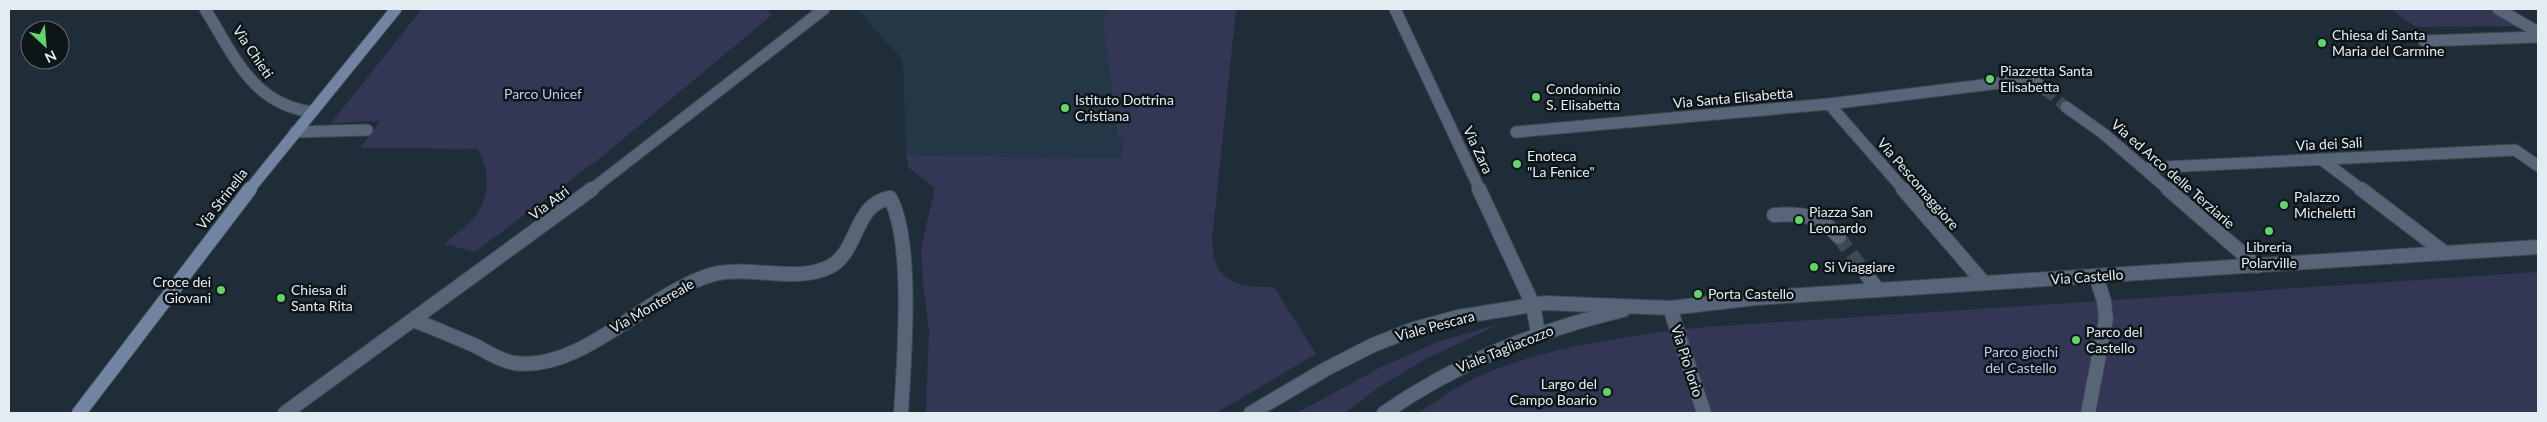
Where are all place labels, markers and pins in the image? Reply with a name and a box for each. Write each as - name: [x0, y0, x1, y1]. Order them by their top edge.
- place label: Chiesa di Santa Maria del Carmine: [2332, 26, 2444, 59]
- marker: Chiesa di Santa Maria del Carmine: [2316, 37, 2328, 49]
- place label: Piazzetta Santa Elisabetta: [2000, 62, 2093, 95]
- marker: Piazzetta Santa Elisabetta: [1984, 73, 1996, 85]
- place label: Condominio S. Elisabetta: [1546, 80, 1621, 113]
- place label: Istituto Dottrina Cristiana: [1075, 91, 1174, 124]
- marker: Condominio S. Elisabetta: [1530, 91, 1542, 103]
- marker: Istituto Dottrina Cristiana: [1059, 102, 1071, 114]
- place label: Enoteca "La Fenice": [1527, 147, 1595, 180]
- marker: Enoteca "La Fenice": [1511, 158, 1523, 170]
- place label: Palazzo Micheletti: [2294, 188, 2356, 221]
- marker: Palazzo Micheletti: [2278, 199, 2290, 211]
- place label: Piazza San Leonardo: [1809, 203, 1873, 236]
- marker: Piazza San Leonardo: [1793, 214, 1805, 226]
- marker: Libreria Polarville: [2263, 225, 2275, 237]
- place label: Libreria Polarville: [2241, 238, 2297, 271]
- place label: Si Viaggiare: [1824, 258, 1895, 275]
- marker: Si Viaggiare: [1808, 261, 1820, 273]
- place label: Croce dei Giovani: [153, 273, 211, 306]
- place label: Chiesa di Santa Rita: [291, 281, 353, 314]
- marker: Croce dei Giovani: [215, 284, 227, 296]
- place label: Porta Castello: [1708, 285, 1794, 302]
- marker: Porta Castello: [1692, 288, 1704, 300]
- marker: Chiesa di Santa Rita: [275, 292, 287, 304]
- place label: Parco del Castello: [2086, 323, 2143, 356]
- marker: Parco del Castello: [2070, 334, 2082, 346]
- place label: Largo del Campo Boario: [1510, 375, 1597, 408]
- marker: Largo del Campo Boario: [1601, 386, 1613, 398]

